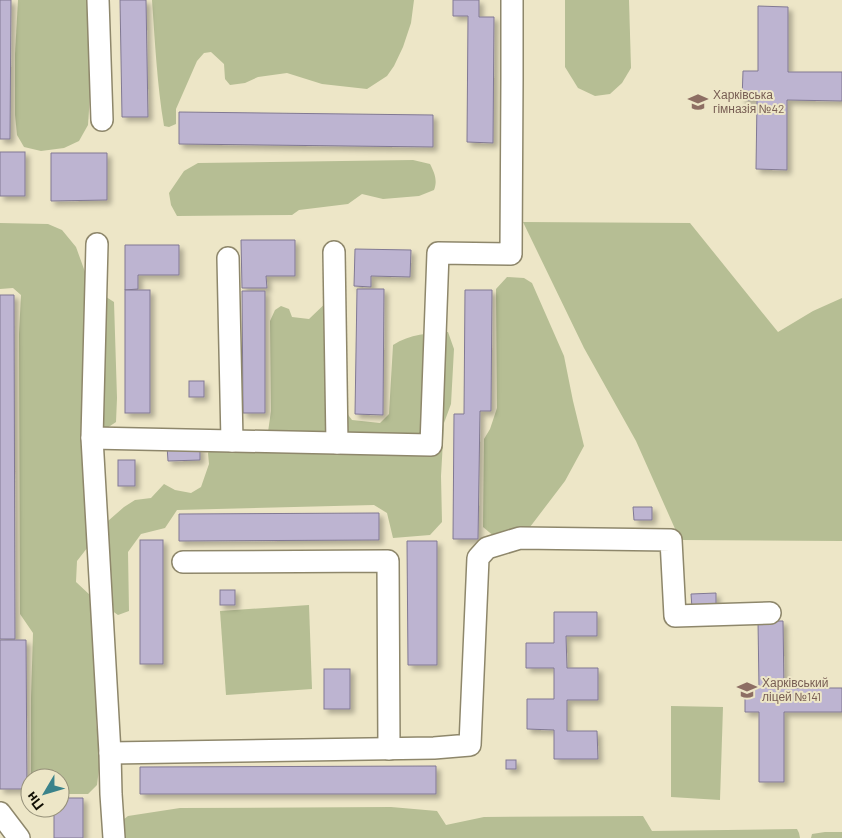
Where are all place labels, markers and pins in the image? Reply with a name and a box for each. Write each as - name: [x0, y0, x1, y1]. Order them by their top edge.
- place label: Харківська гімназія №42: [713, 87, 784, 115]
- school or university icon: Харківська гімназія №42: [687, 91, 709, 113]
- place label: Харківський ліцей №141: [762, 675, 828, 704]
- school or university icon: Харківський ліцей №141: [736, 679, 758, 701]

